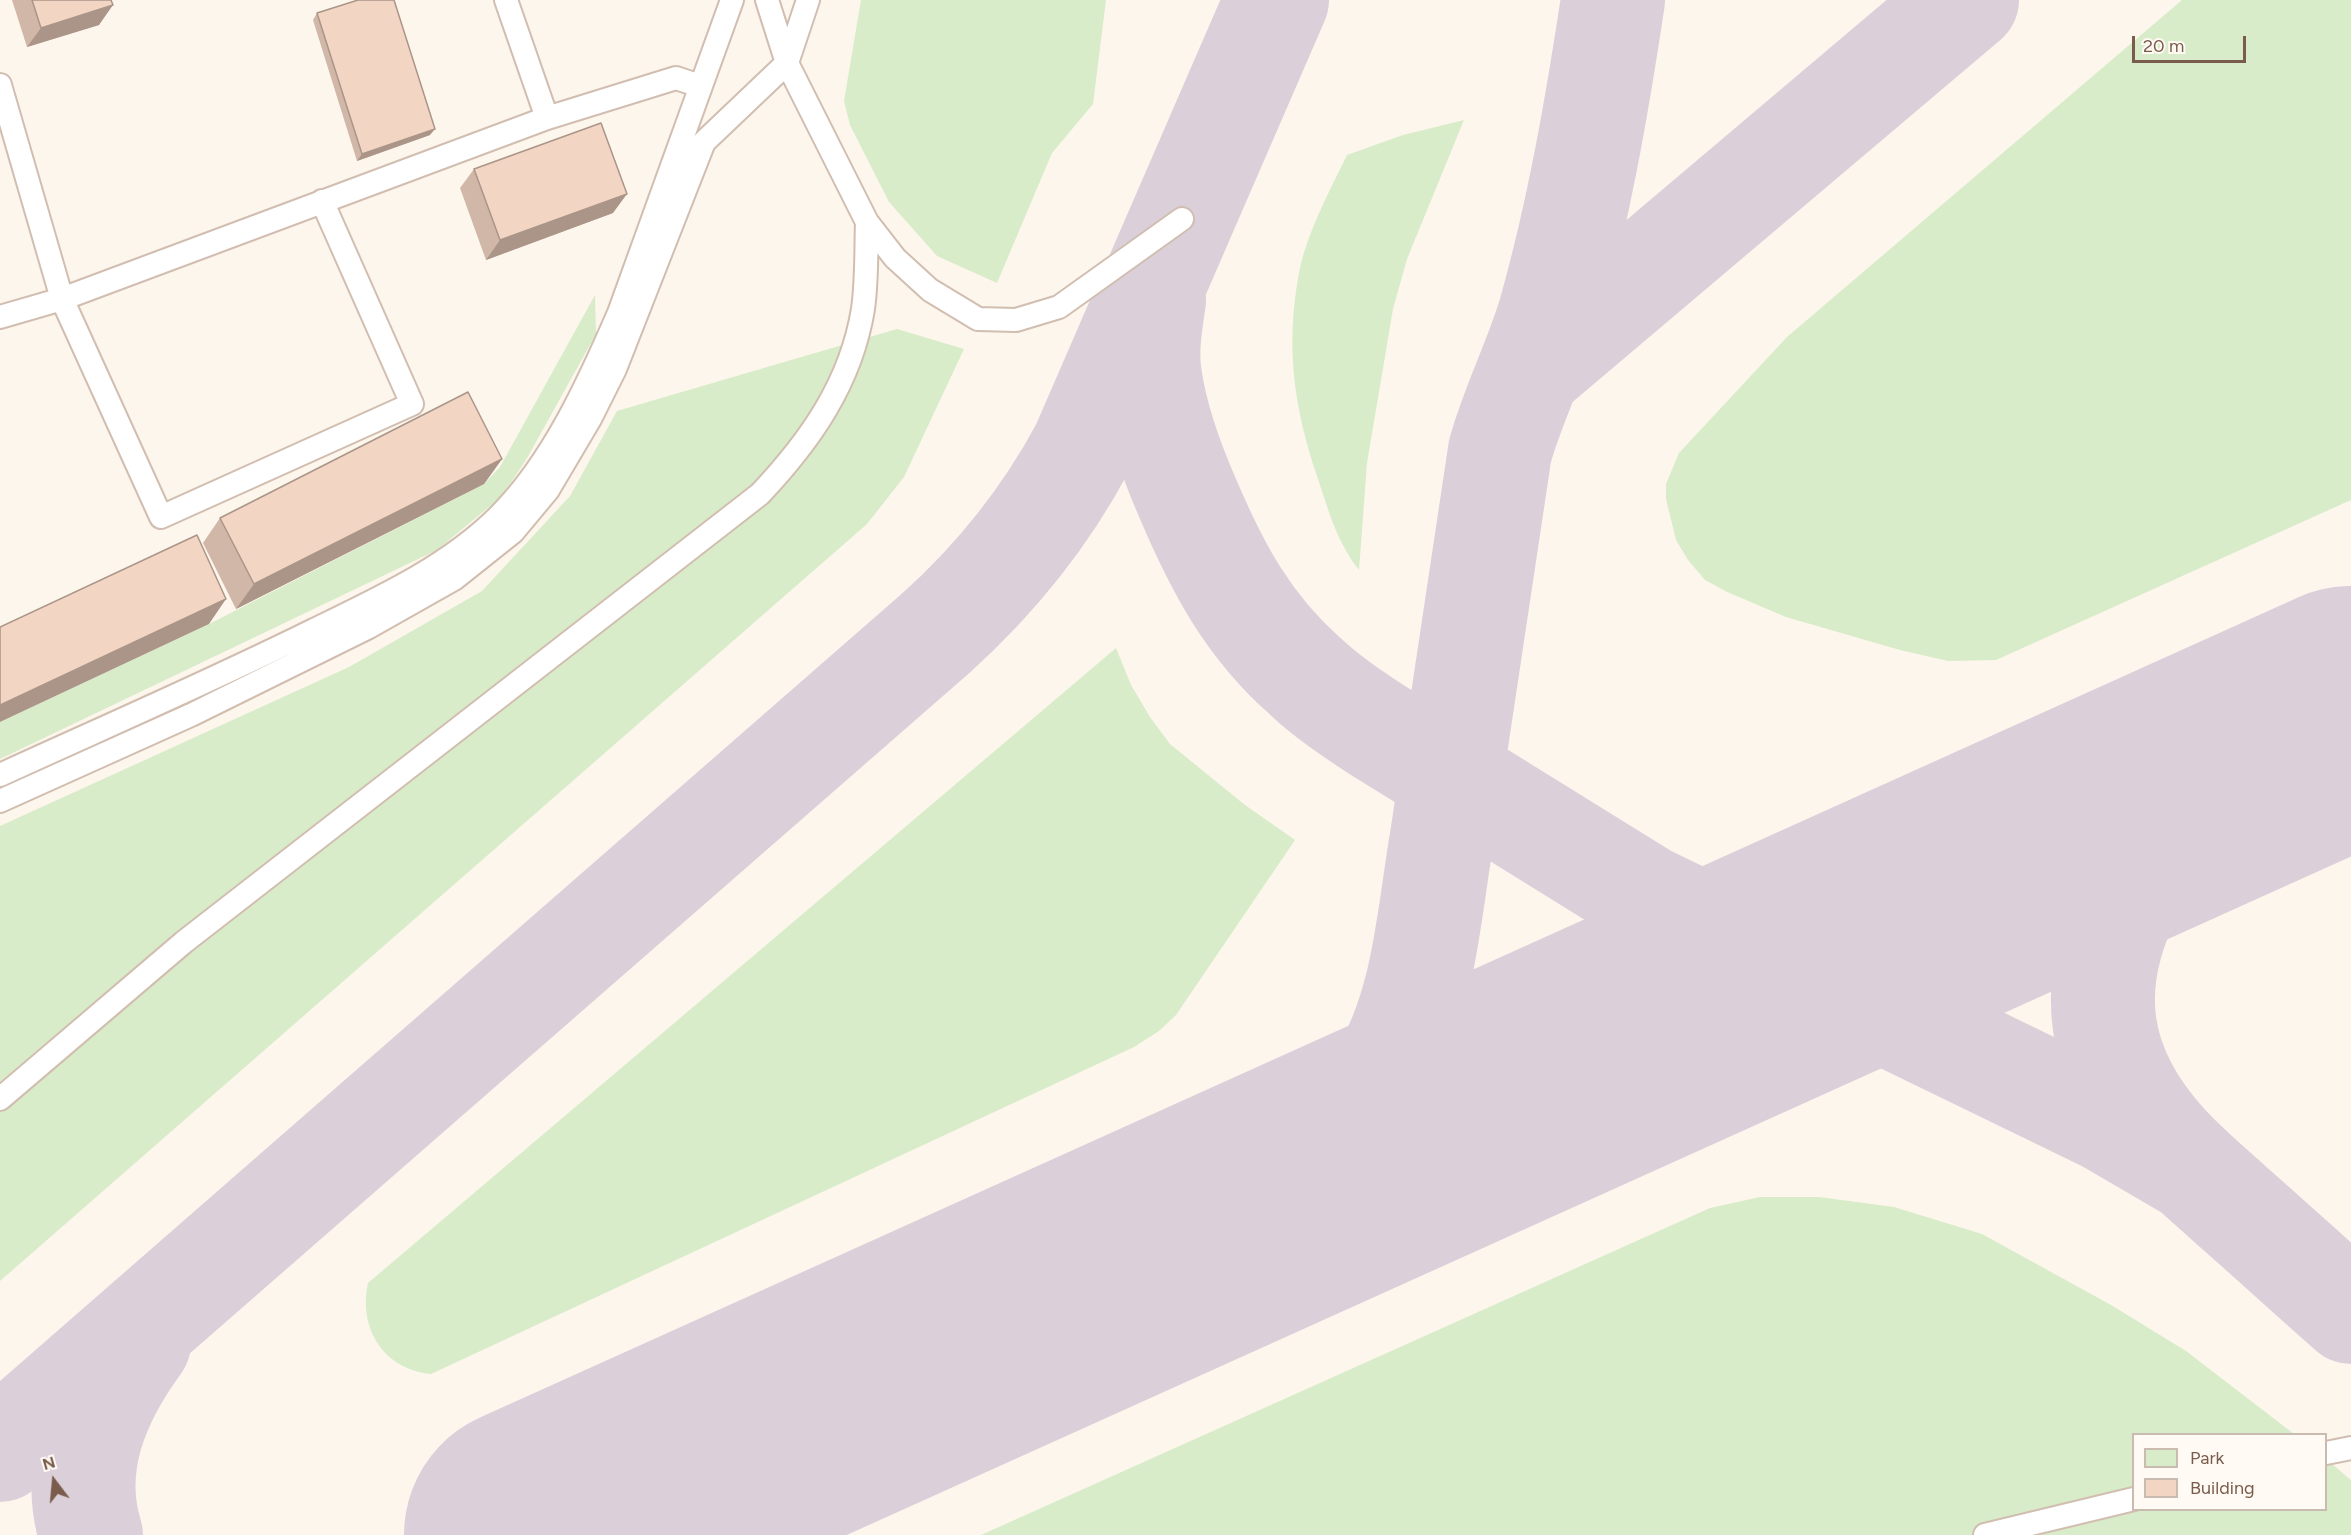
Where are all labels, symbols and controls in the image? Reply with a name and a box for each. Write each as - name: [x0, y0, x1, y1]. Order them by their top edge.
- scale bar: [2135, 24, 2249, 62]
- text: 20 m: [2143, 35, 2184, 57]
- legend: [2132, 1433, 2327, 1511]
- text: Park: [2190, 1447, 2224, 1469]
- north arrow: [24, 1451, 84, 1511]
- text: N: [40, 1452, 57, 1474]
- text: Building: [2190, 1477, 2255, 1499]

